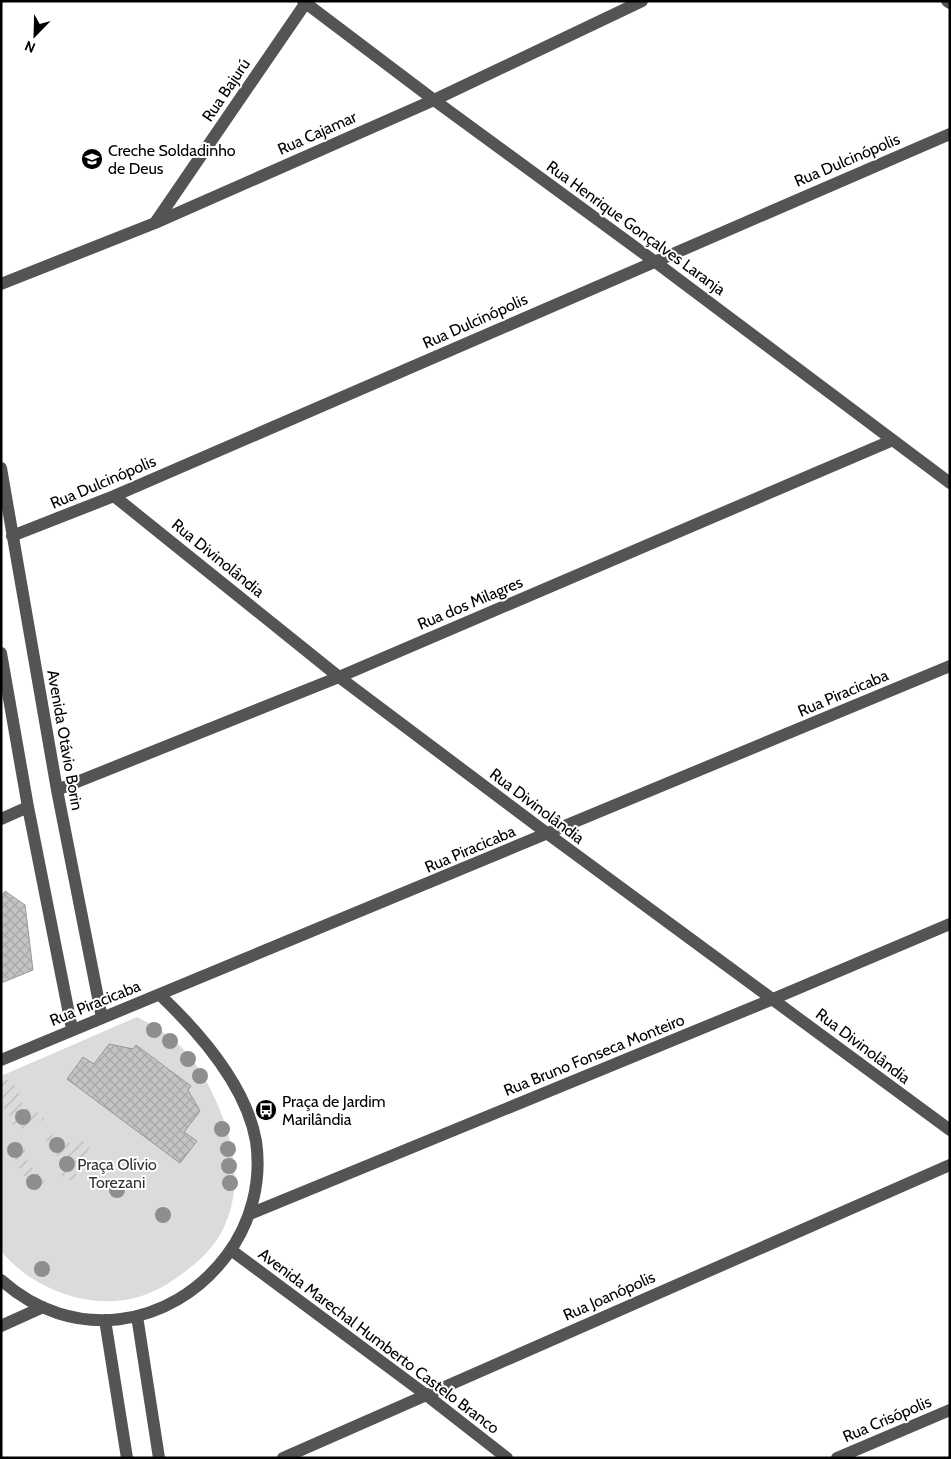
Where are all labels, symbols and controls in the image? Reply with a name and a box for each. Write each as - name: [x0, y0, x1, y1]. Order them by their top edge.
- north arrow: [10, 10, 60, 60]
- text: N: [22, 37, 38, 57]
- street label: Rua Bajurú: [198, 55, 254, 125]
- street label: Rua Cajamar: [275, 107, 360, 159]
- street label: Rua Dulcinópolis: [791, 129, 903, 191]
- place label: Creche Soldadinho de Deus: [108, 141, 236, 178]
- school or university icon: Creche Soldadinho de Deus: [80, 147, 104, 171]
- street label: Rua Henrique Gonçalves Laranja: [543, 157, 729, 299]
- street label: Rua Dulcinópolis: [420, 289, 531, 353]
- street label: Rua Dulcinópolis: [47, 451, 159, 513]
- street label: Rua Divinolândia: [168, 515, 268, 601]
- street label: Rua dos Milagres: [415, 572, 526, 634]
- street label: Rua Piracicaba: [795, 665, 891, 721]
- street label: Avenida Otávio Borin: [43, 668, 87, 812]
- street label: Rua Divinolândia: [486, 764, 588, 848]
- street label: Rua Piracicaba: [422, 821, 518, 877]
- street label: Rua Piracicaba: [47, 976, 144, 1030]
- street label: Rua Divinolândia: [812, 1004, 914, 1088]
- street label: Rua Bruno Fonseca Monteiro: [501, 1010, 687, 1100]
- place label: Praça de Jardim Marilândia: [282, 1092, 386, 1129]
- bus stop icon: Praça de Jardim Marilândia: [254, 1098, 278, 1122]
- park label: Praça Olívio Torezani: [77, 1155, 157, 1192]
- street label: Avenida Marechal Humberto Castelo Branco: [255, 1244, 503, 1438]
- street label: Rua Joanópolis: [560, 1267, 658, 1325]
- street label: Rua Crisópolis: [840, 1392, 934, 1446]

